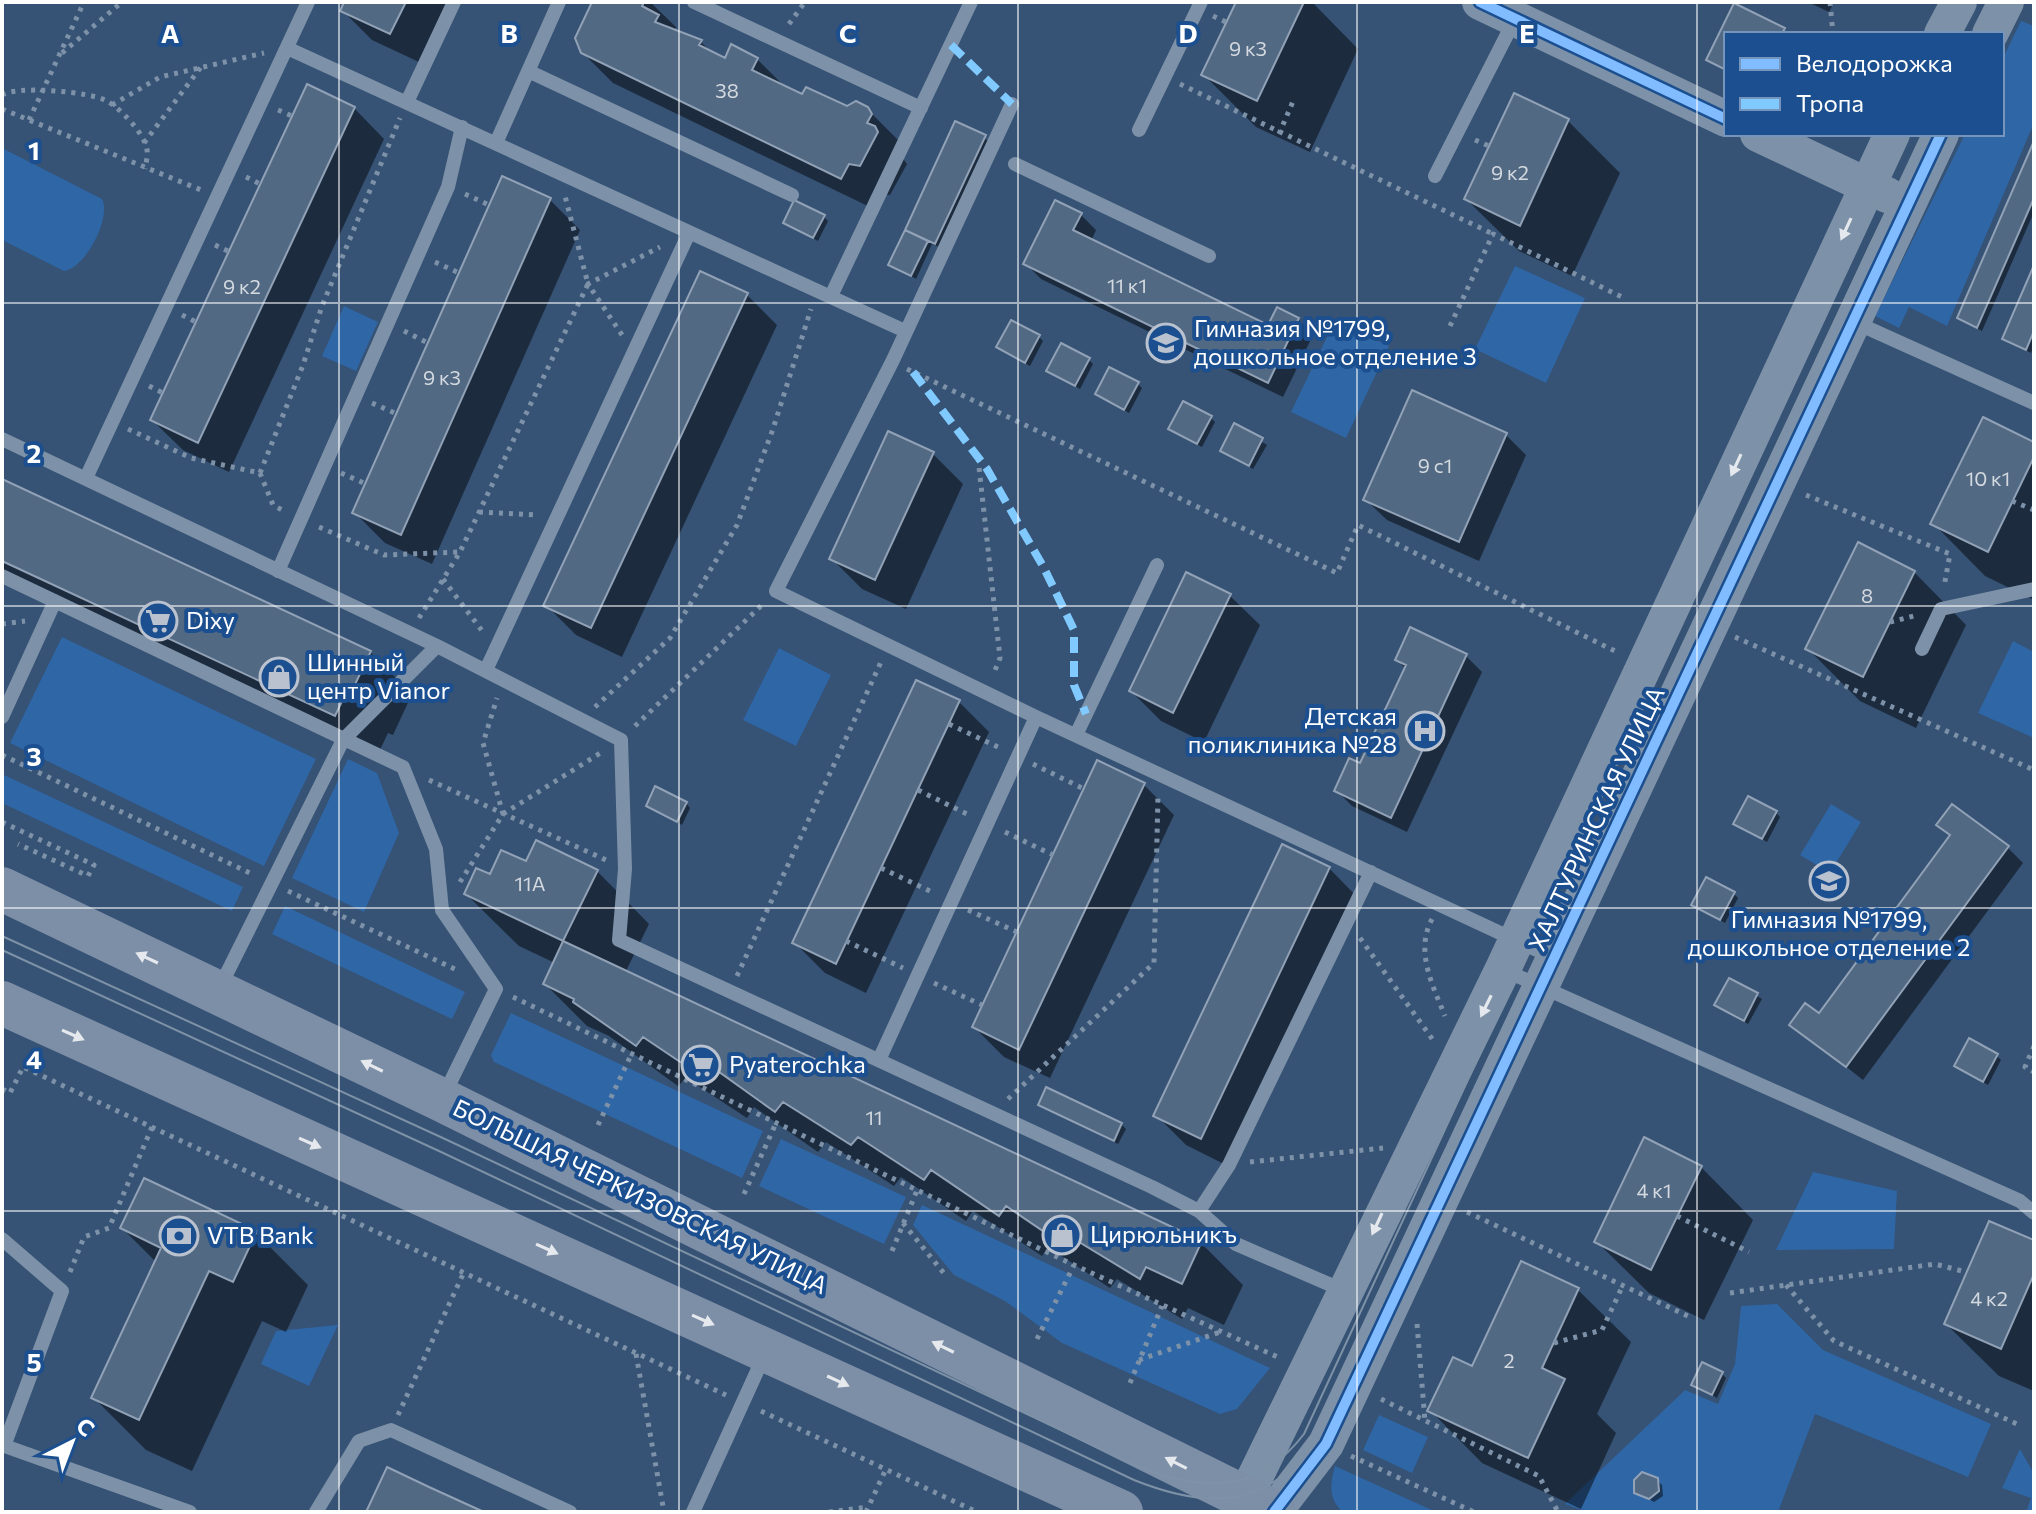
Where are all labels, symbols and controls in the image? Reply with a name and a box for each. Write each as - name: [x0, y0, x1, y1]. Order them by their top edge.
- text: A: [161, 17, 180, 48]
- text: B: [500, 17, 518, 48]
- text: C: [839, 17, 857, 48]
- text: D: [1178, 17, 1198, 48]
- text: E: [1519, 17, 1535, 48]
- legend: [1724, 32, 2004, 136]
- house number: 9 к3: [1229, 36, 1267, 60]
- text: Велодорожка: [1796, 48, 1953, 77]
- house number: 38: [715, 78, 739, 102]
- text: Тропа: [1796, 88, 1864, 117]
- text: 1: [28, 134, 40, 165]
- house number: 9 к2: [1491, 160, 1529, 184]
- one-way arrow: [1839, 218, 1852, 241]
- house number: 11 к1: [1107, 273, 1147, 297]
- house number: 9 к2: [223, 274, 261, 298]
- place label: Гимназия №1799, дошкольное отделение 3: [1194, 313, 1477, 370]
- school or university icon: Гимназия №1799, дошкольное отделение 3: [1145, 322, 1187, 364]
- house number: 9 к3: [423, 365, 461, 389]
- text: 2: [27, 437, 41, 468]
- house number: 9 с1: [1418, 453, 1452, 477]
- one-way arrow: [1730, 454, 1743, 477]
- house number: 10 к1: [1966, 466, 2010, 490]
- house number: 8: [1861, 583, 1873, 607]
- supermarket icon: Dixy: [137, 600, 179, 642]
- place label: Dixy: [186, 605, 235, 634]
- place label: Шинный центр Vianor: [307, 647, 450, 704]
- shop icon: Шинный центр Vianor: [258, 656, 300, 698]
- street label: ХАЛТУРИНСКАЯ УЛИЦА: [1522, 682, 1670, 955]
- place label: Детская поликлиника №28: [1188, 701, 1397, 758]
- hospital icon: Детская поликлиника №28: [1404, 710, 1446, 752]
- text: 3: [26, 740, 42, 771]
- school or university icon: Гимназия №1799, дошкольное отделение 2: [1808, 860, 1850, 902]
- house number: 11А: [515, 871, 546, 895]
- place label: Гимназия №1799, дошкольное отделение 2: [1688, 904, 1970, 961]
- one-way arrow: [135, 951, 159, 965]
- one-way arrow: [1479, 995, 1492, 1018]
- one-way arrow: [61, 1028, 85, 1042]
- text: 4: [26, 1043, 42, 1074]
- supermarket icon: Pyaterochka: [680, 1044, 722, 1086]
- place label: Pyaterochka: [729, 1049, 866, 1078]
- one-way arrow: [360, 1059, 383, 1073]
- street label: БОЛЬШАЯ ЧЕРКИЗОВСКАЯ УЛИЦА: [449, 1092, 833, 1299]
- house number: 11: [865, 1105, 883, 1129]
- one-way arrow: [298, 1136, 321, 1150]
- house number: 4 к1: [1636, 1178, 1672, 1202]
- one-way arrow: [1370, 1212, 1384, 1236]
- shop icon: Цирюльникъ: [1041, 1214, 1083, 1256]
- bank icon: VTB Bank: [158, 1215, 200, 1257]
- place label: Цирюльникъ: [1090, 1219, 1237, 1248]
- place label: VTB Bank: [207, 1220, 314, 1249]
- one-way arrow: [535, 1243, 558, 1256]
- house number: 4 к2: [1970, 1286, 2008, 1310]
- one-way arrow: [691, 1313, 715, 1326]
- one-way arrow: [932, 1340, 955, 1354]
- text: 5: [26, 1346, 42, 1377]
- house number: 2: [1503, 1348, 1515, 1372]
- one-way arrow: [826, 1374, 849, 1388]
- north arrow: [32, 1402, 112, 1482]
- text: С: [71, 1412, 100, 1442]
- one-way arrow: [1165, 1456, 1188, 1469]

